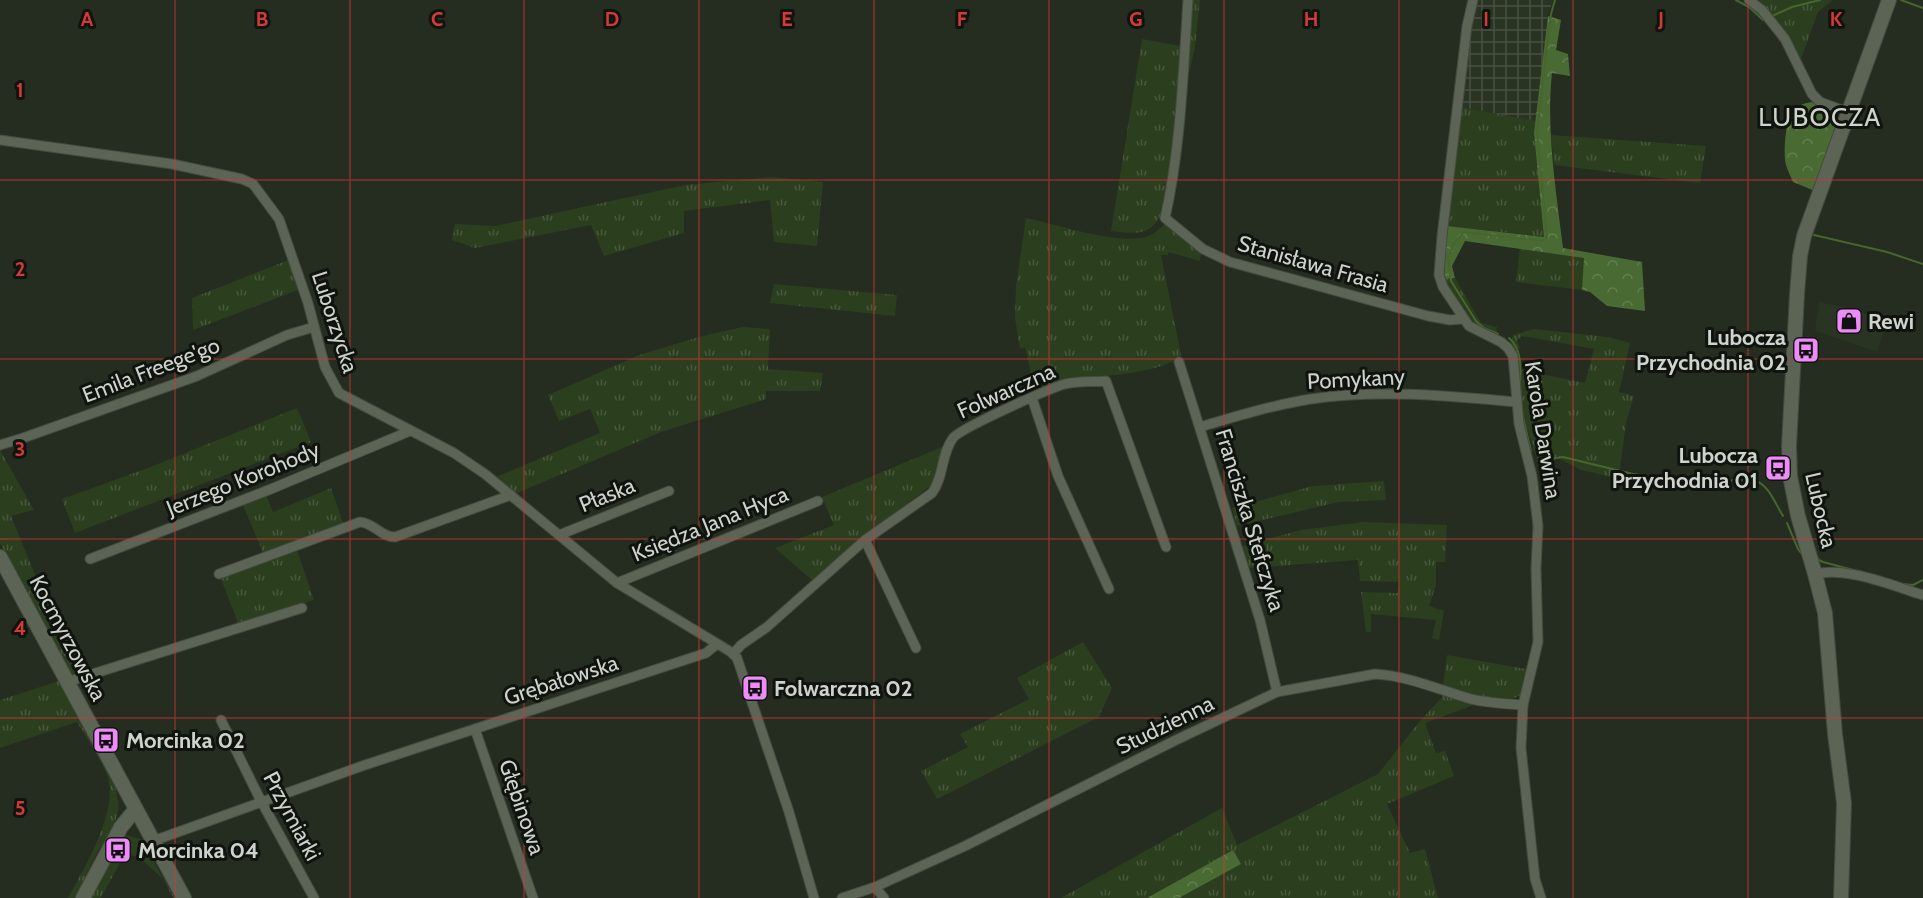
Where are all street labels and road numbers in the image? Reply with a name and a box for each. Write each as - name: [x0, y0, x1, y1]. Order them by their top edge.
- street label: Stanisława Frasia: [1234, 230, 1392, 299]
- street label: Luborzycka: [306, 268, 364, 377]
- street label: Emila Freege'go: [79, 331, 223, 409]
- street label: Folwarczna: [953, 357, 1059, 424]
- street label: Karola Darwina: [1519, 359, 1567, 501]
- street label: Pomykany: [1306, 363, 1406, 395]
- street label: Franciszka Stefczyka: [1209, 425, 1291, 615]
- street label: Jerzego Korohody: [162, 436, 324, 522]
- street label: Lubocka: [1799, 469, 1843, 551]
- street label: Płaska: [575, 472, 639, 518]
- street label: Księdza Jana Hyca: [628, 480, 792, 568]
- street label: Kocmyrzowska: [24, 571, 113, 706]
- street label: Grębałowska: [501, 649, 622, 711]
- street label: Studzienna: [1112, 690, 1219, 760]
- street label: Głębinowa: [493, 756, 551, 859]
- street label: Przymiarki: [257, 767, 327, 865]

